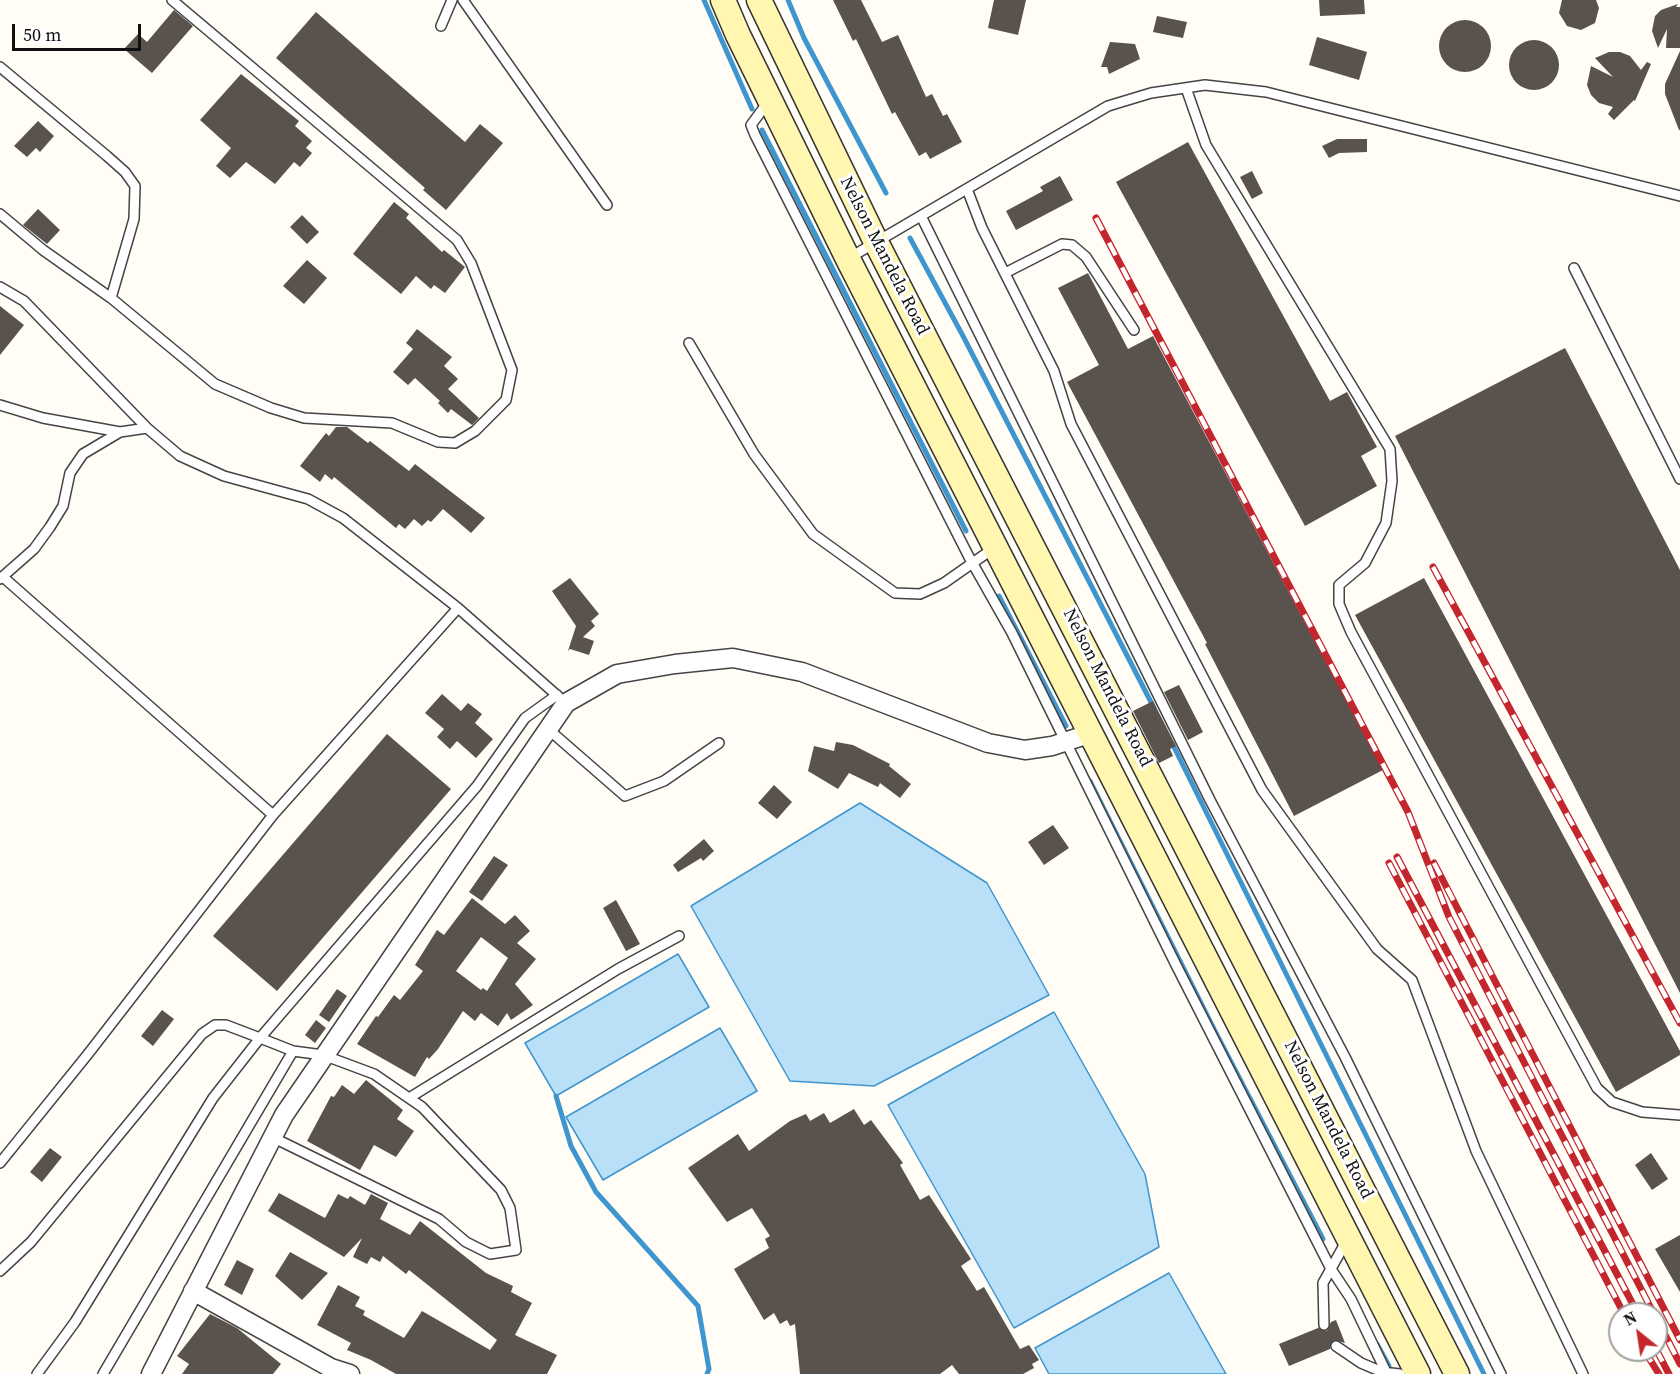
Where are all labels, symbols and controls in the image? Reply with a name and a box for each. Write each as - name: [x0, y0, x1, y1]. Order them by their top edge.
- scale bar: [15, 12, 144, 50]
- text: 50 m: [23, 22, 61, 47]
- street label: Nelson Mandela Road: [835, 173, 933, 339]
- street label: Nelson Mandela Road: [1058, 605, 1156, 771]
- street label: Nelson Mandela Road: [1279, 1037, 1377, 1203]
- north arrow: [1608, 1302, 1668, 1362]
- text: N: [1619, 1306, 1641, 1331]

